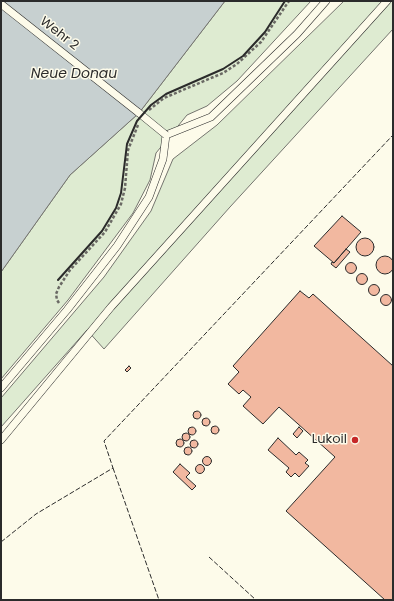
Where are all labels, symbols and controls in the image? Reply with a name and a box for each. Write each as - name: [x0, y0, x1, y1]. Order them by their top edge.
- street label: Wehr 2: [37, 14, 81, 54]
- water label: Neue Donau: [31, 66, 117, 82]
- place label: Lukoil: [312, 432, 347, 448]
- marker: Lukoil: [350, 435, 360, 445]

